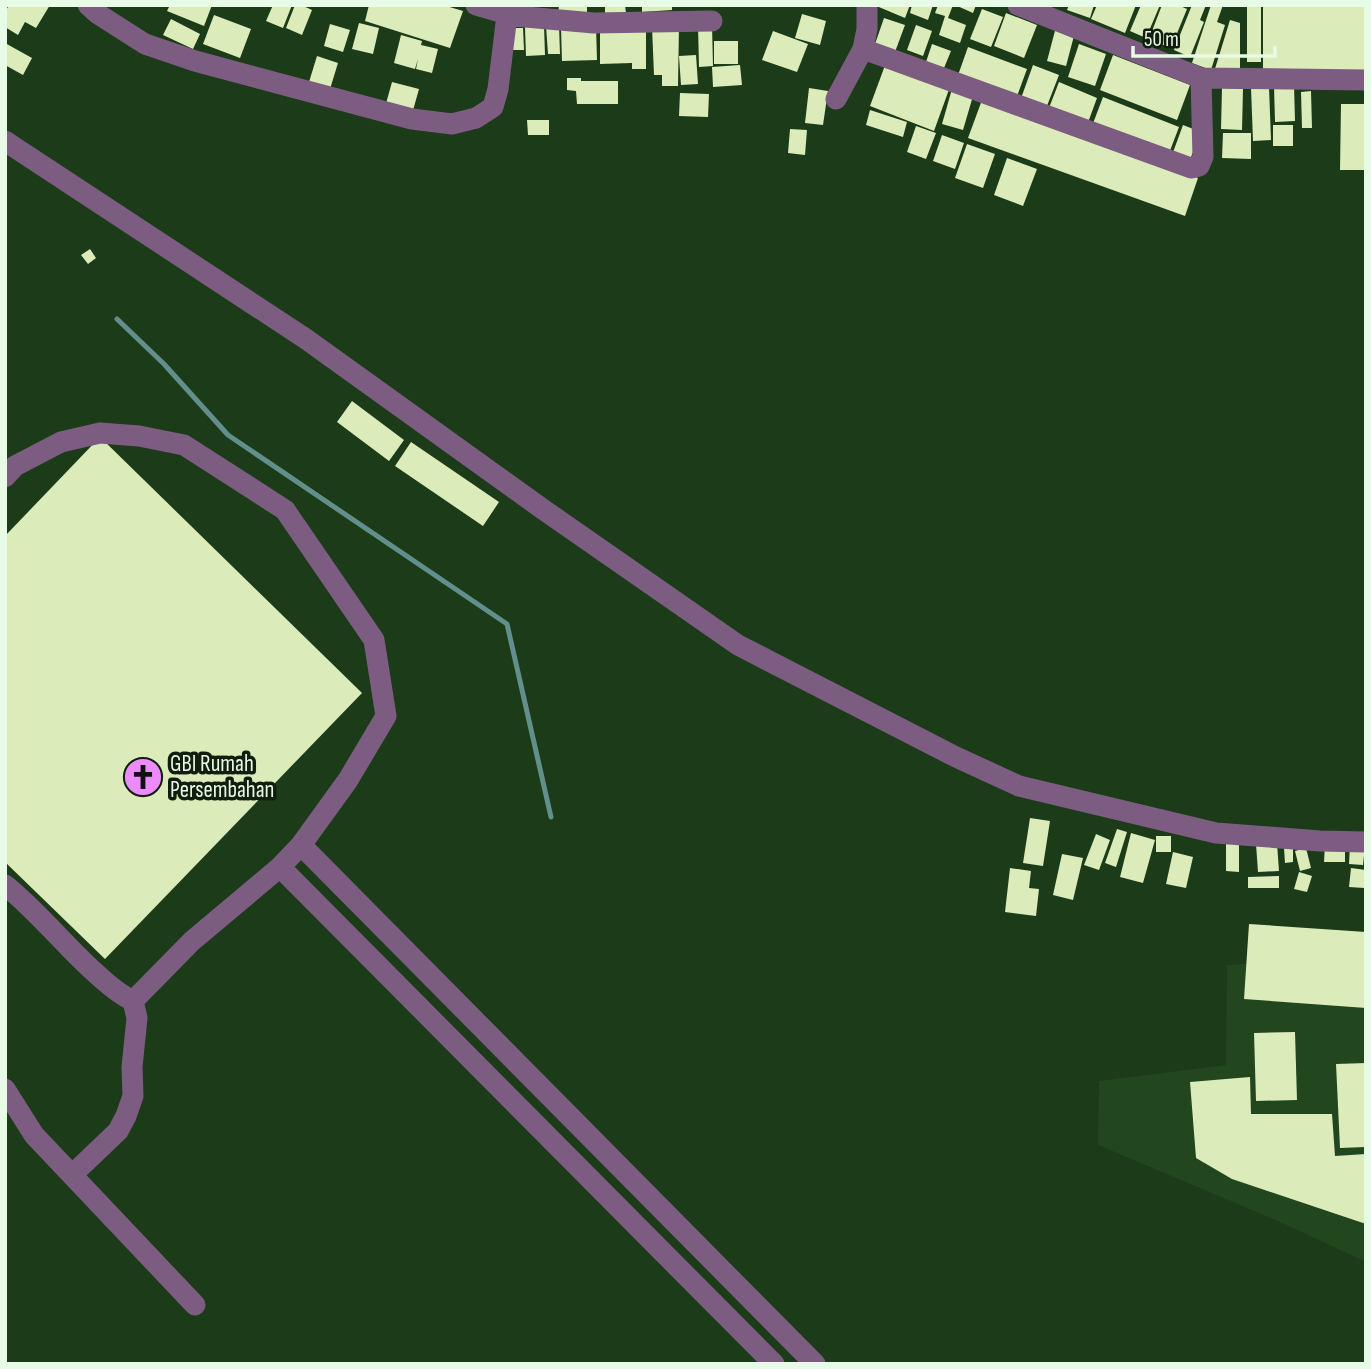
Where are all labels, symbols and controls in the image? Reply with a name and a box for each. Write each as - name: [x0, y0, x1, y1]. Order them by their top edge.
- scale bar: [1133, 14, 1275, 58]
- text: 50 m: [1144, 27, 1179, 52]
- place label: GBI Rumah Persembahan: [170, 750, 274, 804]
- church icon: GBI Rumah Persembahan: [122, 756, 164, 798]

